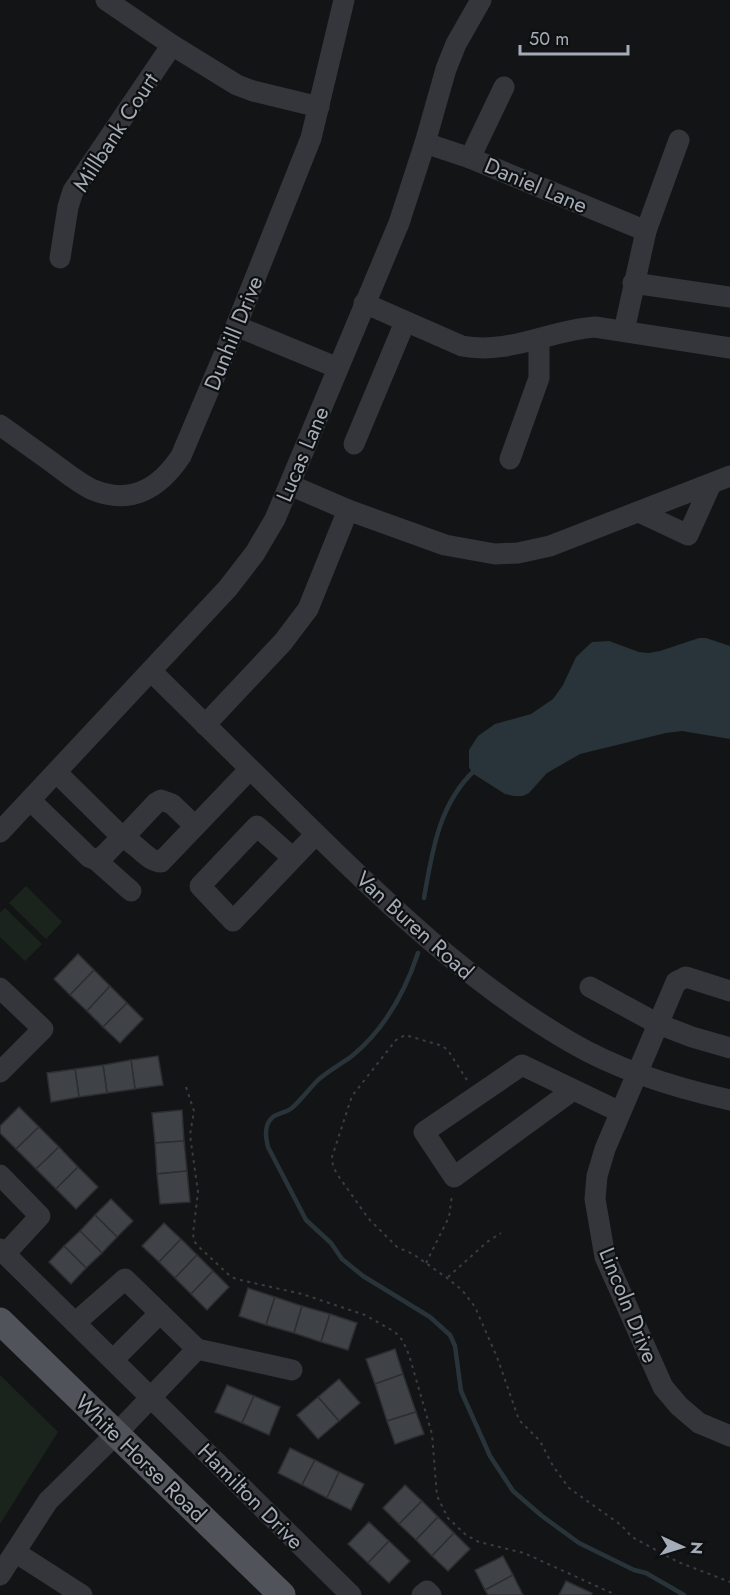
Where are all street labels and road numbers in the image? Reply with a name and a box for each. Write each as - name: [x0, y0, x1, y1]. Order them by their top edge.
- street label: Millbank Court: [65, 66, 166, 198]
- street label: Daniel Lane: [480, 149, 592, 221]
- street label: Dunhill Drive: [196, 271, 270, 395]
- street label: Lucas Lane: [268, 401, 336, 507]
- street label: Van Buren Road: [349, 863, 481, 987]
- street label: Lincoln Drive: [591, 1243, 667, 1367]
- street label: White Horse Road: [68, 1387, 214, 1529]
- street label: Hamilton Drive: [191, 1436, 311, 1556]

